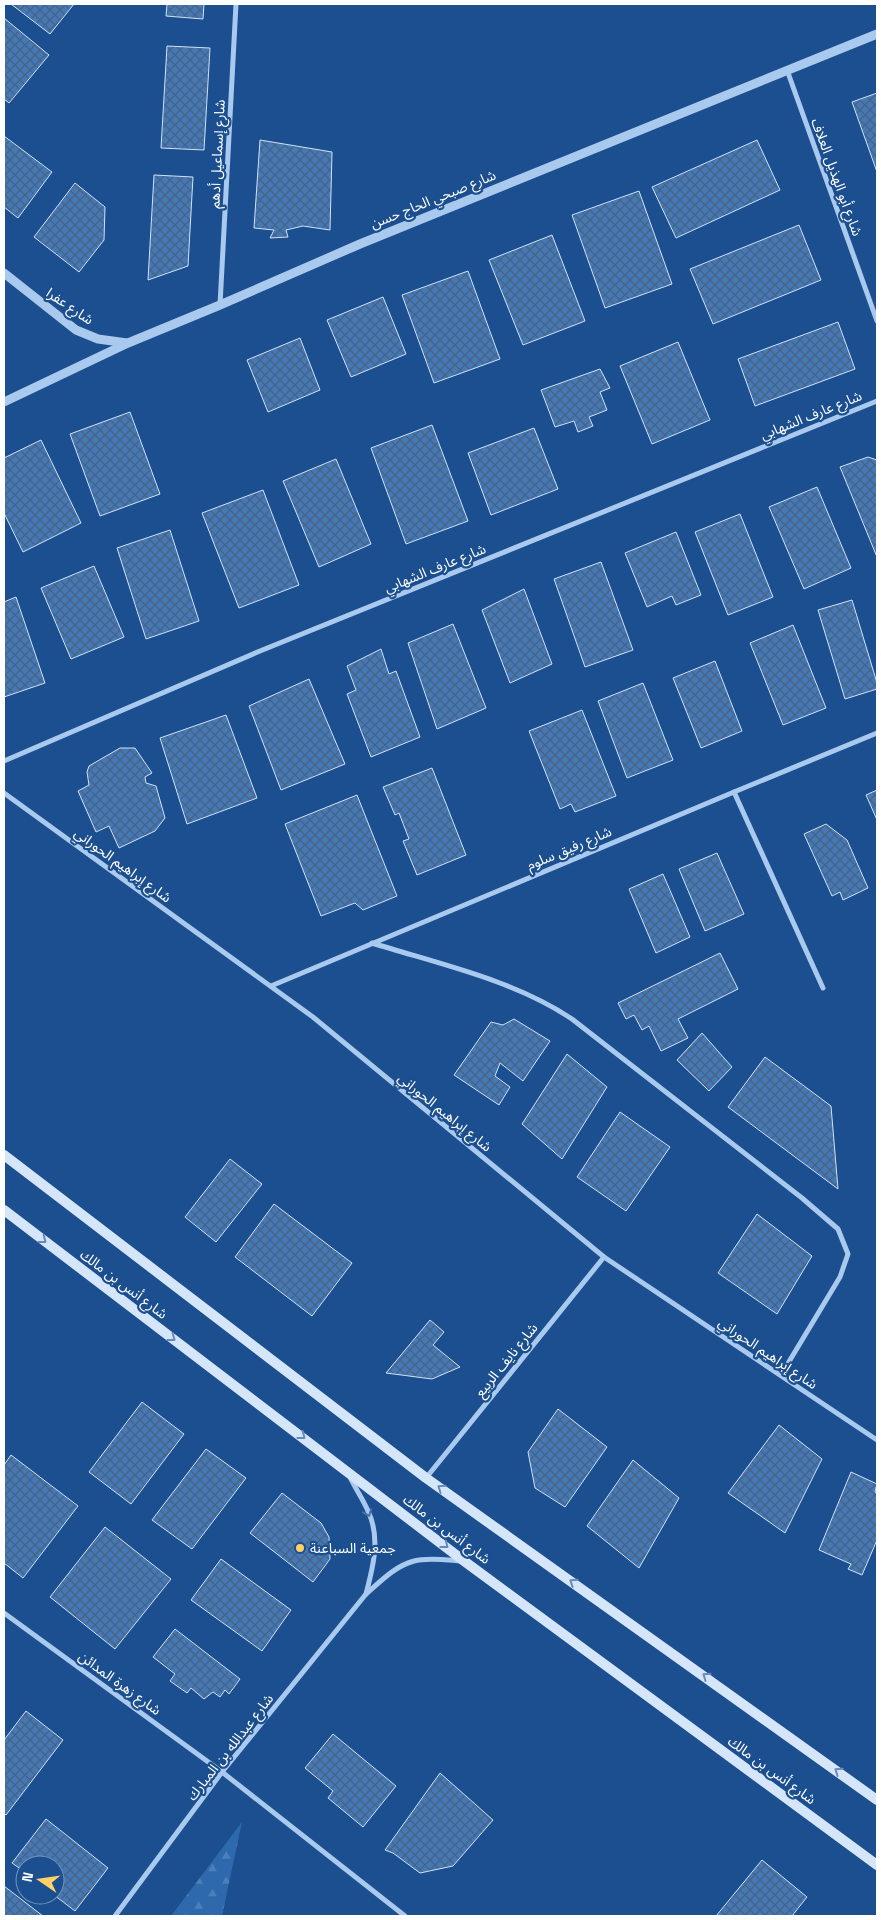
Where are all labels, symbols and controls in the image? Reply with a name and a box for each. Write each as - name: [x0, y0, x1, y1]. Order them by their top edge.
- street label: شارع إسماعيل أدهم: [205, 99, 231, 209]
- street label: شارع أبو الهذيل العلاف: [805, 116, 867, 239]
- street label: شارع صبحي الحاج حسن: [367, 166, 499, 235]
- street label: شارع عفرا: [42, 284, 97, 330]
- street label: شارع عارف الشهابي: [757, 386, 865, 446]
- street label: شارع عارف الشهابي: [381, 539, 489, 599]
- street label: شارع رفيق سلوم: [524, 822, 615, 876]
- street label: شارع إبراهيم الحوراني: [70, 824, 175, 908]
- street label: شارع إبراهيم الحوراني: [393, 1069, 496, 1157]
- one-way arrow: [37, 1234, 46, 1243]
- street label: شارع أنس بن مالك: [76, 1245, 171, 1324]
- street label: شارع إبراهيم الحوراني: [714, 1313, 821, 1395]
- street label: شارع نايف الربيع: [471, 1319, 543, 1402]
- one-way arrow: [166, 1332, 176, 1341]
- one-way arrow: [296, 1430, 306, 1439]
- one-way arrow: [437, 1485, 447, 1494]
- street label: شارع أنس بن مالك: [399, 1490, 494, 1569]
- one-way arrow: [362, 1508, 372, 1517]
- place label: جمعية السباعنة: [310, 1539, 396, 1557]
- one-way arrow: [439, 1540, 448, 1548]
- marker: جمعية السباعنة: [294, 1542, 306, 1554]
- one-way arrow: [569, 1579, 579, 1588]
- street label: شارع زهرة المدائن: [74, 1647, 165, 1721]
- one-way arrow: [702, 1673, 711, 1683]
- street label: شارع عبدالله بن المبارك: [183, 1690, 279, 1805]
- street label: شارع أنس بن مالك: [723, 1732, 820, 1810]
- one-way arrow: [834, 1768, 844, 1777]
- north arrow: [15, 1855, 65, 1905]
- text: N: [18, 1870, 37, 1884]

